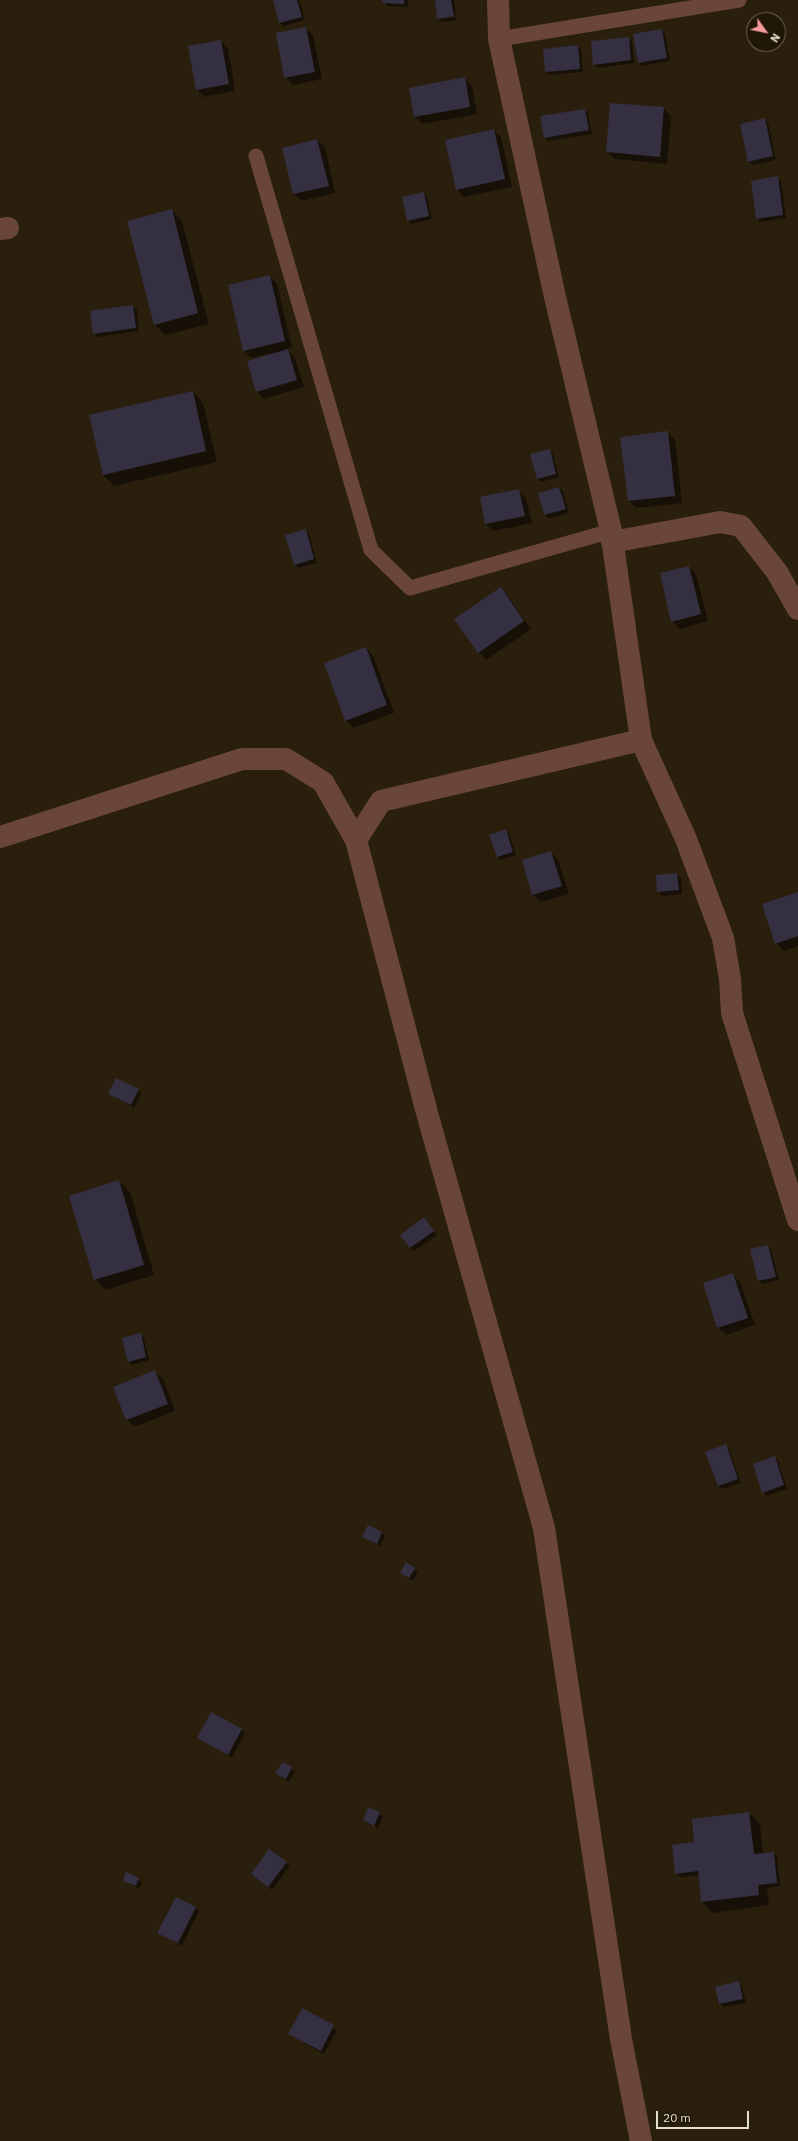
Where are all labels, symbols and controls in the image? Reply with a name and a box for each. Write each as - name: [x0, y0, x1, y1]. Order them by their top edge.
- north arrow: [746, 12, 786, 52]
- text: N: [767, 31, 783, 45]
- scale bar: [658, 2103, 751, 2129]
- text: 20 m: [663, 2110, 691, 2125]

